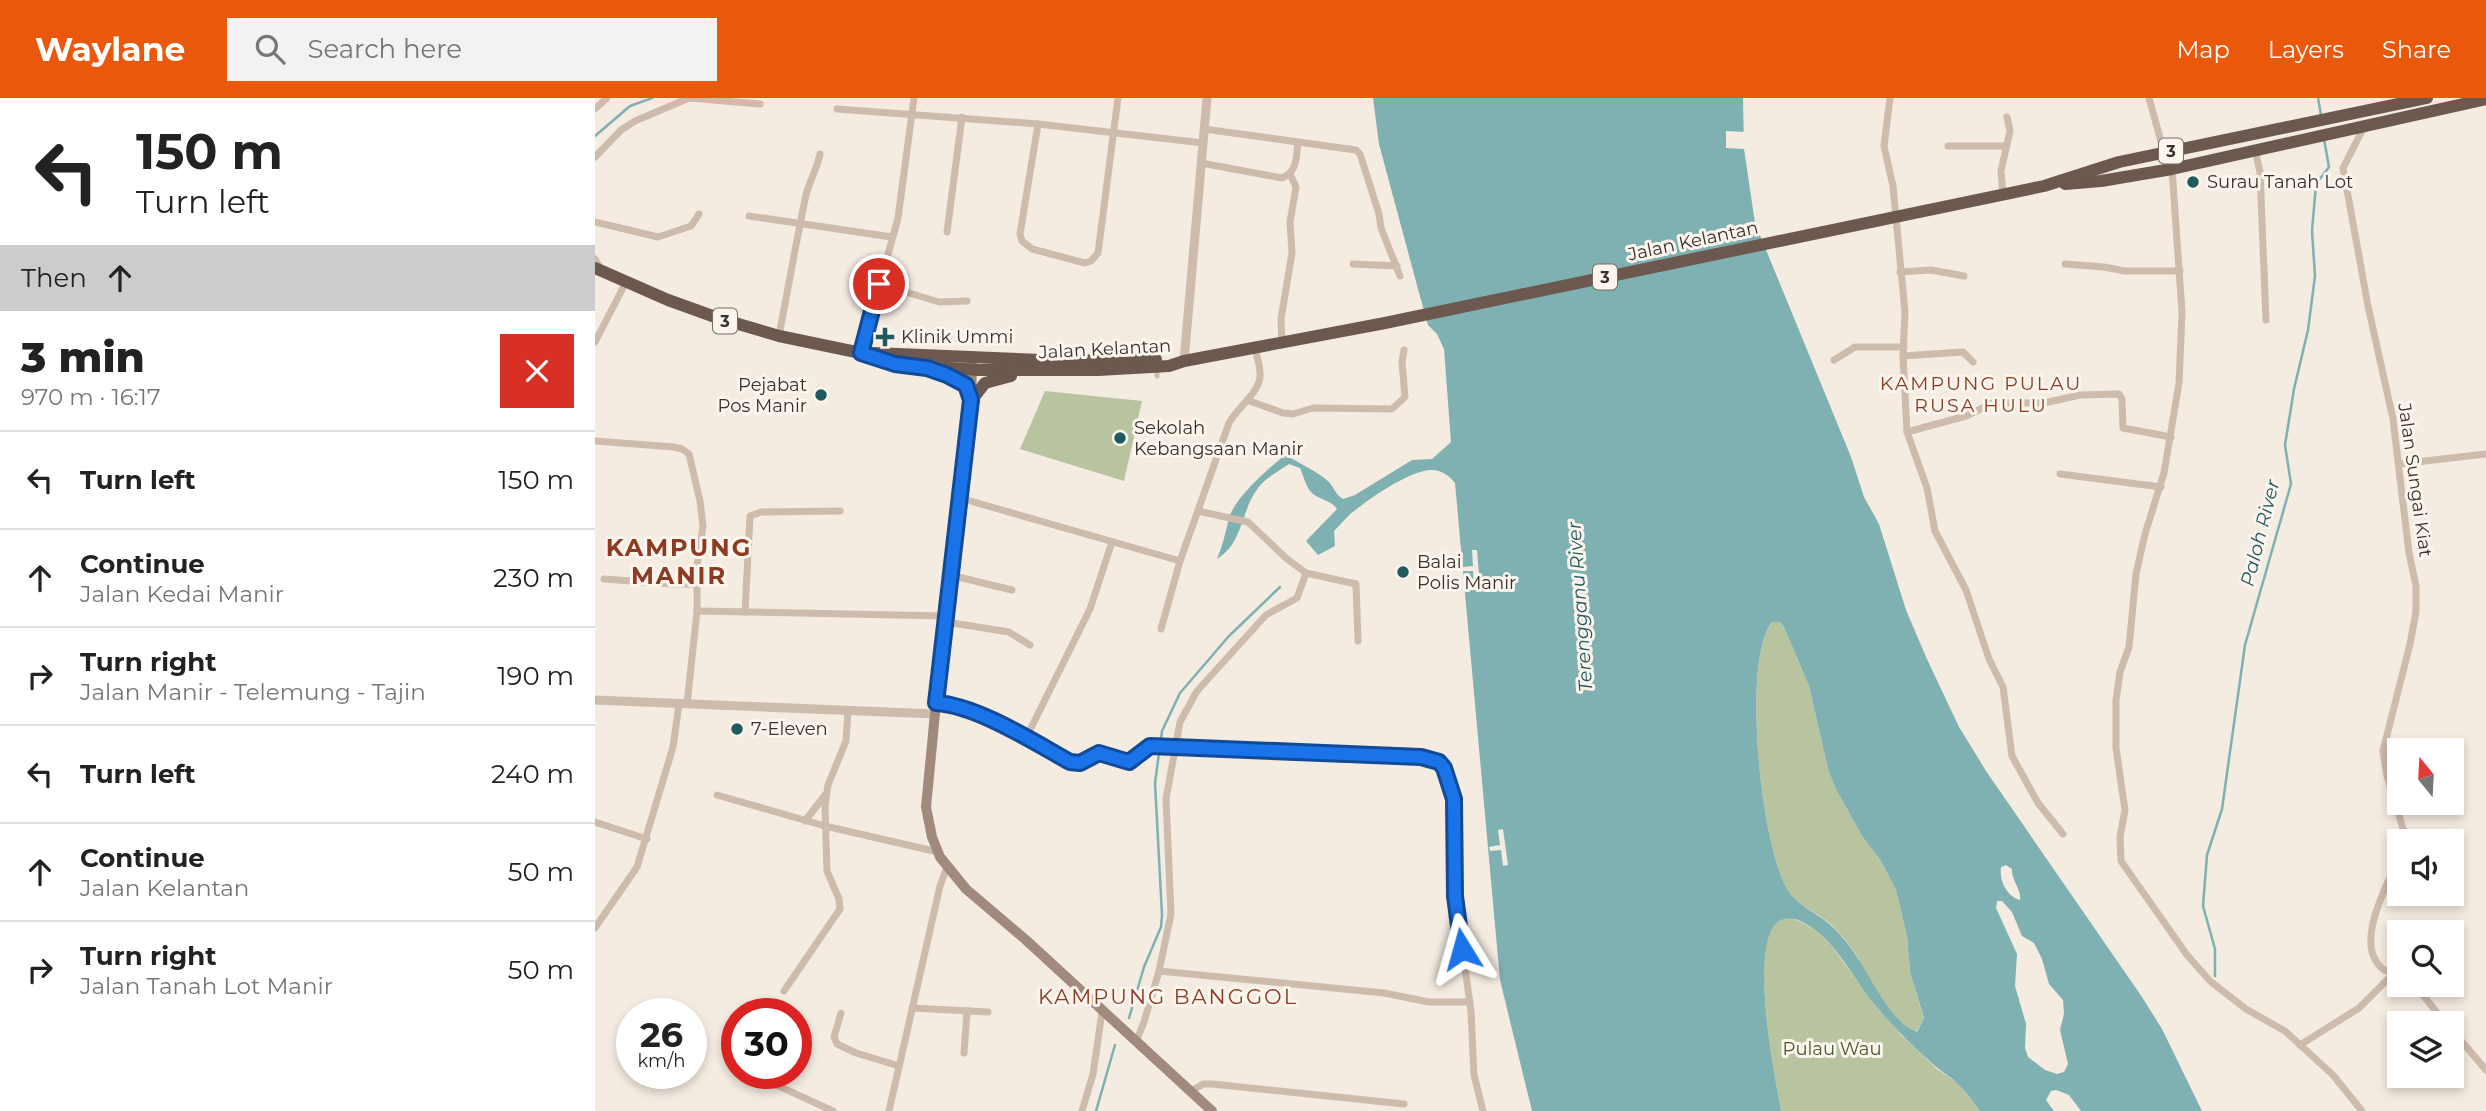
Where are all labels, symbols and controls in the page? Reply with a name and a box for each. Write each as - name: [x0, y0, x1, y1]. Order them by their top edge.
- search box: [227, 18, 717, 81]
- text: Waylane: [35, 29, 185, 69]
- icon: search: [251, 30, 289, 68]
- text: Search here: [307, 33, 462, 65]
- text: Map: [2176, 35, 2230, 64]
- text: Layers: [2268, 35, 2344, 64]
- text: Share: [2382, 35, 2451, 64]
- text: 150 m: [136, 122, 283, 181]
- icon: left: [21, 126, 112, 217]
- road number: 3: [2159, 138, 2183, 164]
- place label: Surau Tanah Lot: [2207, 171, 2353, 193]
- marker: Surau Tanah Lot: [2185, 174, 2201, 190]
- text: Turn left: [136, 182, 270, 221]
- street label: Jalan Kelantan: [1625, 216, 1760, 266]
- pin: [849, 254, 909, 314]
- icon: ahead: [101, 259, 139, 297]
- text: Then: [21, 262, 87, 294]
- icon: arrive: [860, 265, 898, 303]
- road number: 3: [1593, 265, 1617, 290]
- road number: 3: [713, 308, 737, 334]
- place label: Klinik Ummi: [901, 326, 1013, 348]
- marker: Klinik Ummi: [875, 327, 895, 347]
- text: 3 min: [21, 331, 145, 383]
- button: close: [500, 334, 574, 408]
- street label: Jalan Kelantan: [1037, 335, 1172, 364]
- district label: KAMPUNG PULAU RUSA HULU: [1880, 372, 2082, 417]
- place label: Pejabat Pos Manir: [717, 374, 807, 417]
- text: 970 m · 16:17: [21, 383, 160, 411]
- marker: Pejabat Pos Manir: [813, 387, 829, 403]
- street label: Jalan Sungai Kiat: [2393, 401, 2437, 558]
- place label: Sekolah Kebangsaan Manir: [1134, 417, 1303, 460]
- marker: Sekolah Kebangsaan Manir: [1112, 430, 1128, 446]
- icon: left: [21, 461, 59, 499]
- text: Turn left: [80, 464, 196, 496]
- text: 150 m: [498, 464, 574, 496]
- water label: Paloh River: [2236, 477, 2284, 589]
- water label: Terengganu River: [1563, 521, 1597, 693]
- district label: KAMPUNG MANIR: [606, 533, 752, 590]
- text: Continue: [80, 548, 205, 580]
- place label: Balai Polis Manir: [1417, 551, 1516, 594]
- icon: ahead: [21, 559, 59, 597]
- text: 230 m: [493, 562, 574, 594]
- marker: Balai Polis Manir: [1395, 564, 1411, 580]
- text: Jalan Kedai Manir: [80, 580, 284, 608]
- text: Turn right: [80, 646, 216, 678]
- icon: right: [21, 657, 59, 695]
- text: 190 m: [497, 660, 574, 692]
- text: Jalan Manir - Telemung - Tajin: [80, 678, 426, 706]
- place label: 7-Eleven: [751, 718, 828, 740]
- marker: 7-Eleven: [729, 721, 745, 737]
- north arrow: [2387, 738, 2464, 816]
- map controls: [2387, 738, 2464, 1088]
- icon: left: [21, 755, 59, 793]
- text: Turn left: [80, 758, 196, 790]
- text: 240 m: [491, 758, 574, 790]
- button: sound: [2387, 829, 2464, 906]
- text: Continue: [80, 842, 205, 874]
- icon: ahead: [21, 853, 59, 891]
- text: 50 m: [508, 856, 574, 888]
- text: Jalan Kelantan: [80, 874, 249, 902]
- position arrow: [1425, 912, 1499, 986]
- button: search: [2387, 920, 2464, 997]
- text: Turn right: [80, 940, 216, 972]
- icon: right: [21, 951, 59, 989]
- text: 50 m: [508, 954, 574, 986]
- text: Jalan Tanah Lot Manir: [80, 972, 333, 1000]
- district label: KAMPUNG BANGGOL: [1038, 984, 1298, 1009]
- speed limit sign: 30: [721, 998, 812, 1089]
- button: layers: [2387, 1011, 2464, 1088]
- text: 26: [640, 1013, 683, 1056]
- park label: Pulau Wau: [1782, 1038, 1882, 1060]
- text: km/h: [637, 1050, 686, 1072]

